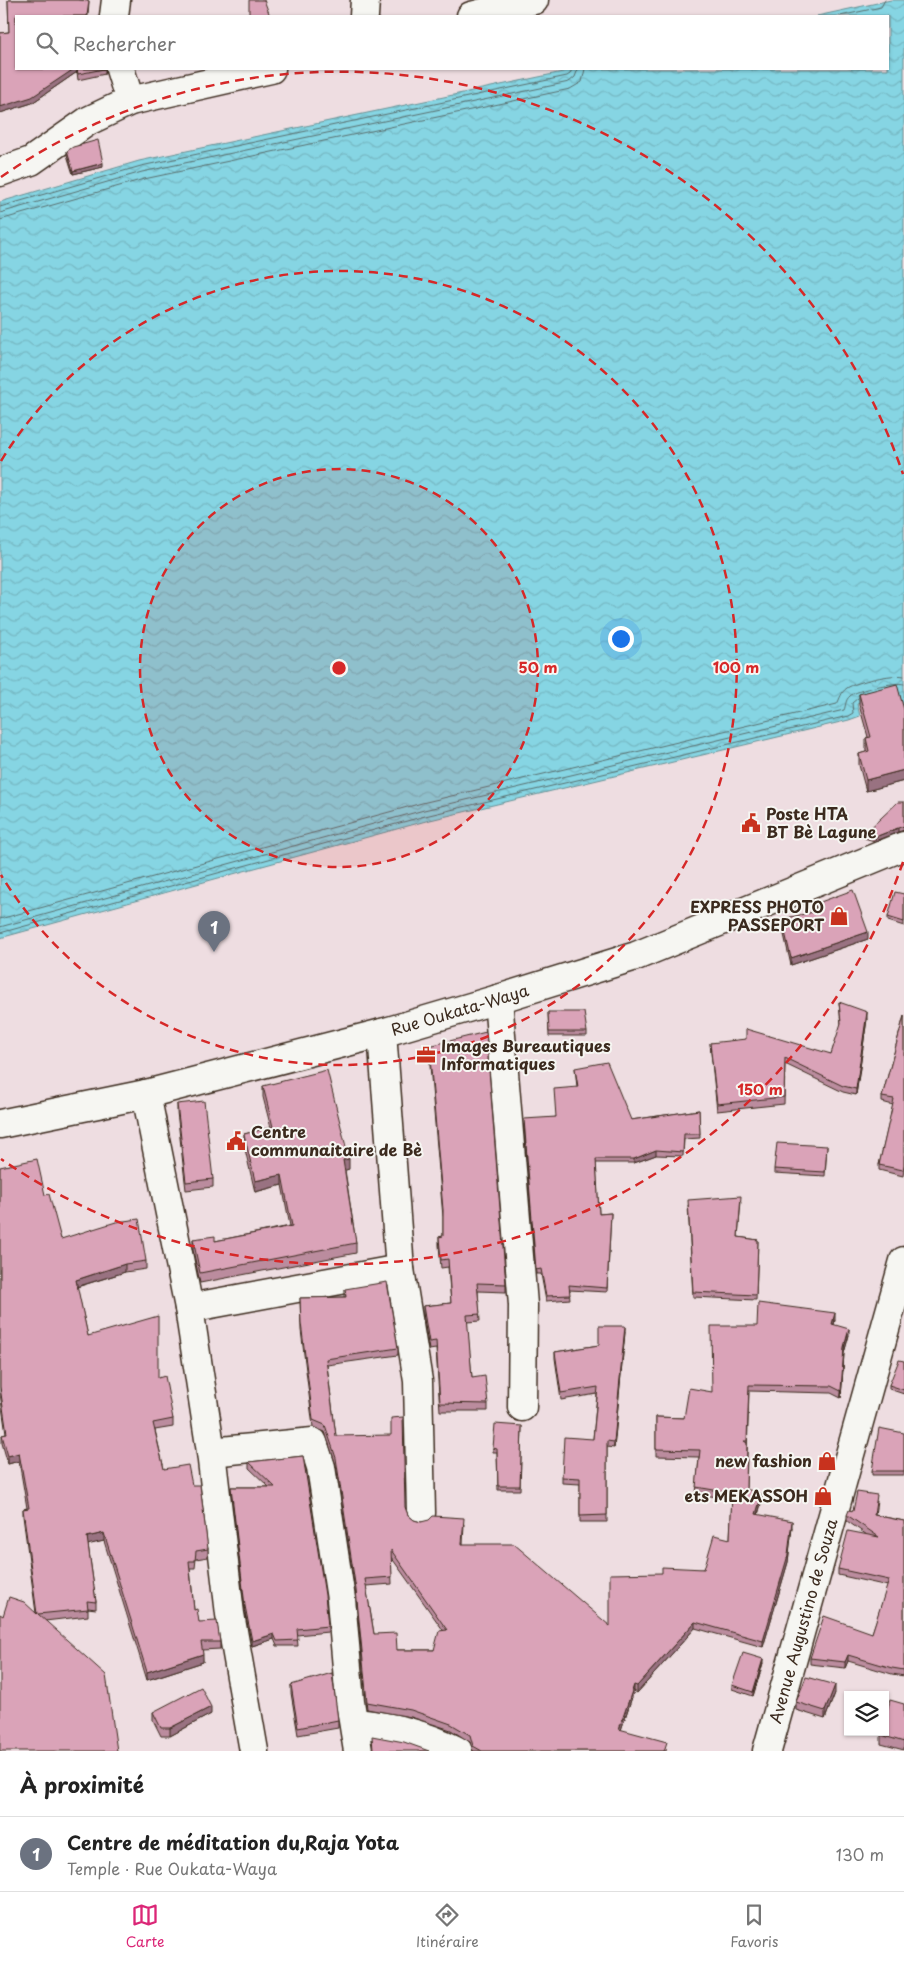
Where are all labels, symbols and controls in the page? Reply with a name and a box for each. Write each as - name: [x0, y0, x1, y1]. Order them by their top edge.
- search box: [15, 15, 889, 70]
- icon: search: [33, 29, 61, 57]
- text: Rechercher: [73, 29, 176, 57]
- your location: [608, 626, 634, 652]
- text: 50 m: [519, 655, 557, 678]
- text: 100 m: [713, 655, 759, 678]
- centre of rings: [330, 659, 348, 677]
- place label: Poste HTA BT Bè Lagune: [766, 801, 877, 843]
- public building icon: Poste HTA BT Bè Lagune: [740, 812, 762, 834]
- place label: EXPRESS PHOTO PASSEPORT: [690, 894, 825, 936]
- shop icon: EXPRESS PHOTO PASSEPORT: [828, 905, 850, 927]
- pin: 1: [198, 911, 230, 952]
- street label: Rue Oukata-Waya: [388, 977, 531, 1041]
- place label: Images Bureautiques Informatiques: [441, 1033, 611, 1075]
- office icon: Images Bureautiques Informatiques: [415, 1044, 437, 1066]
- text: 150 m: [737, 1077, 783, 1100]
- place label: Centre communaitaire de Bè: [251, 1119, 422, 1161]
- public building icon: Centre communaitaire de Bè: [225, 1130, 247, 1152]
- place label: new fashion: [715, 1448, 812, 1472]
- shop icon: new fashion: [816, 1450, 838, 1472]
- place label: ets MEKASSOH: [685, 1483, 808, 1507]
- shop icon: ets MEKASSOH: [812, 1485, 834, 1507]
- street label: Avenue Augustino de Souza: [762, 1515, 842, 1726]
- map controls: [844, 1691, 889, 1736]
- button: layers: [844, 1691, 889, 1736]
- text: À proximité: [20, 1768, 144, 1800]
- text: Centre de méditation du,Raja Yota: [67, 1828, 399, 1856]
- text: 1: [32, 1842, 40, 1866]
- text: 130 m: [836, 1842, 884, 1866]
- text: Temple · Rue Oukata-Waya: [67, 1856, 277, 1880]
- tab: Carte: [126, 1901, 165, 1952]
- tab: Itinéraire: [416, 1901, 479, 1952]
- tab: Favoris: [730, 1901, 778, 1952]

